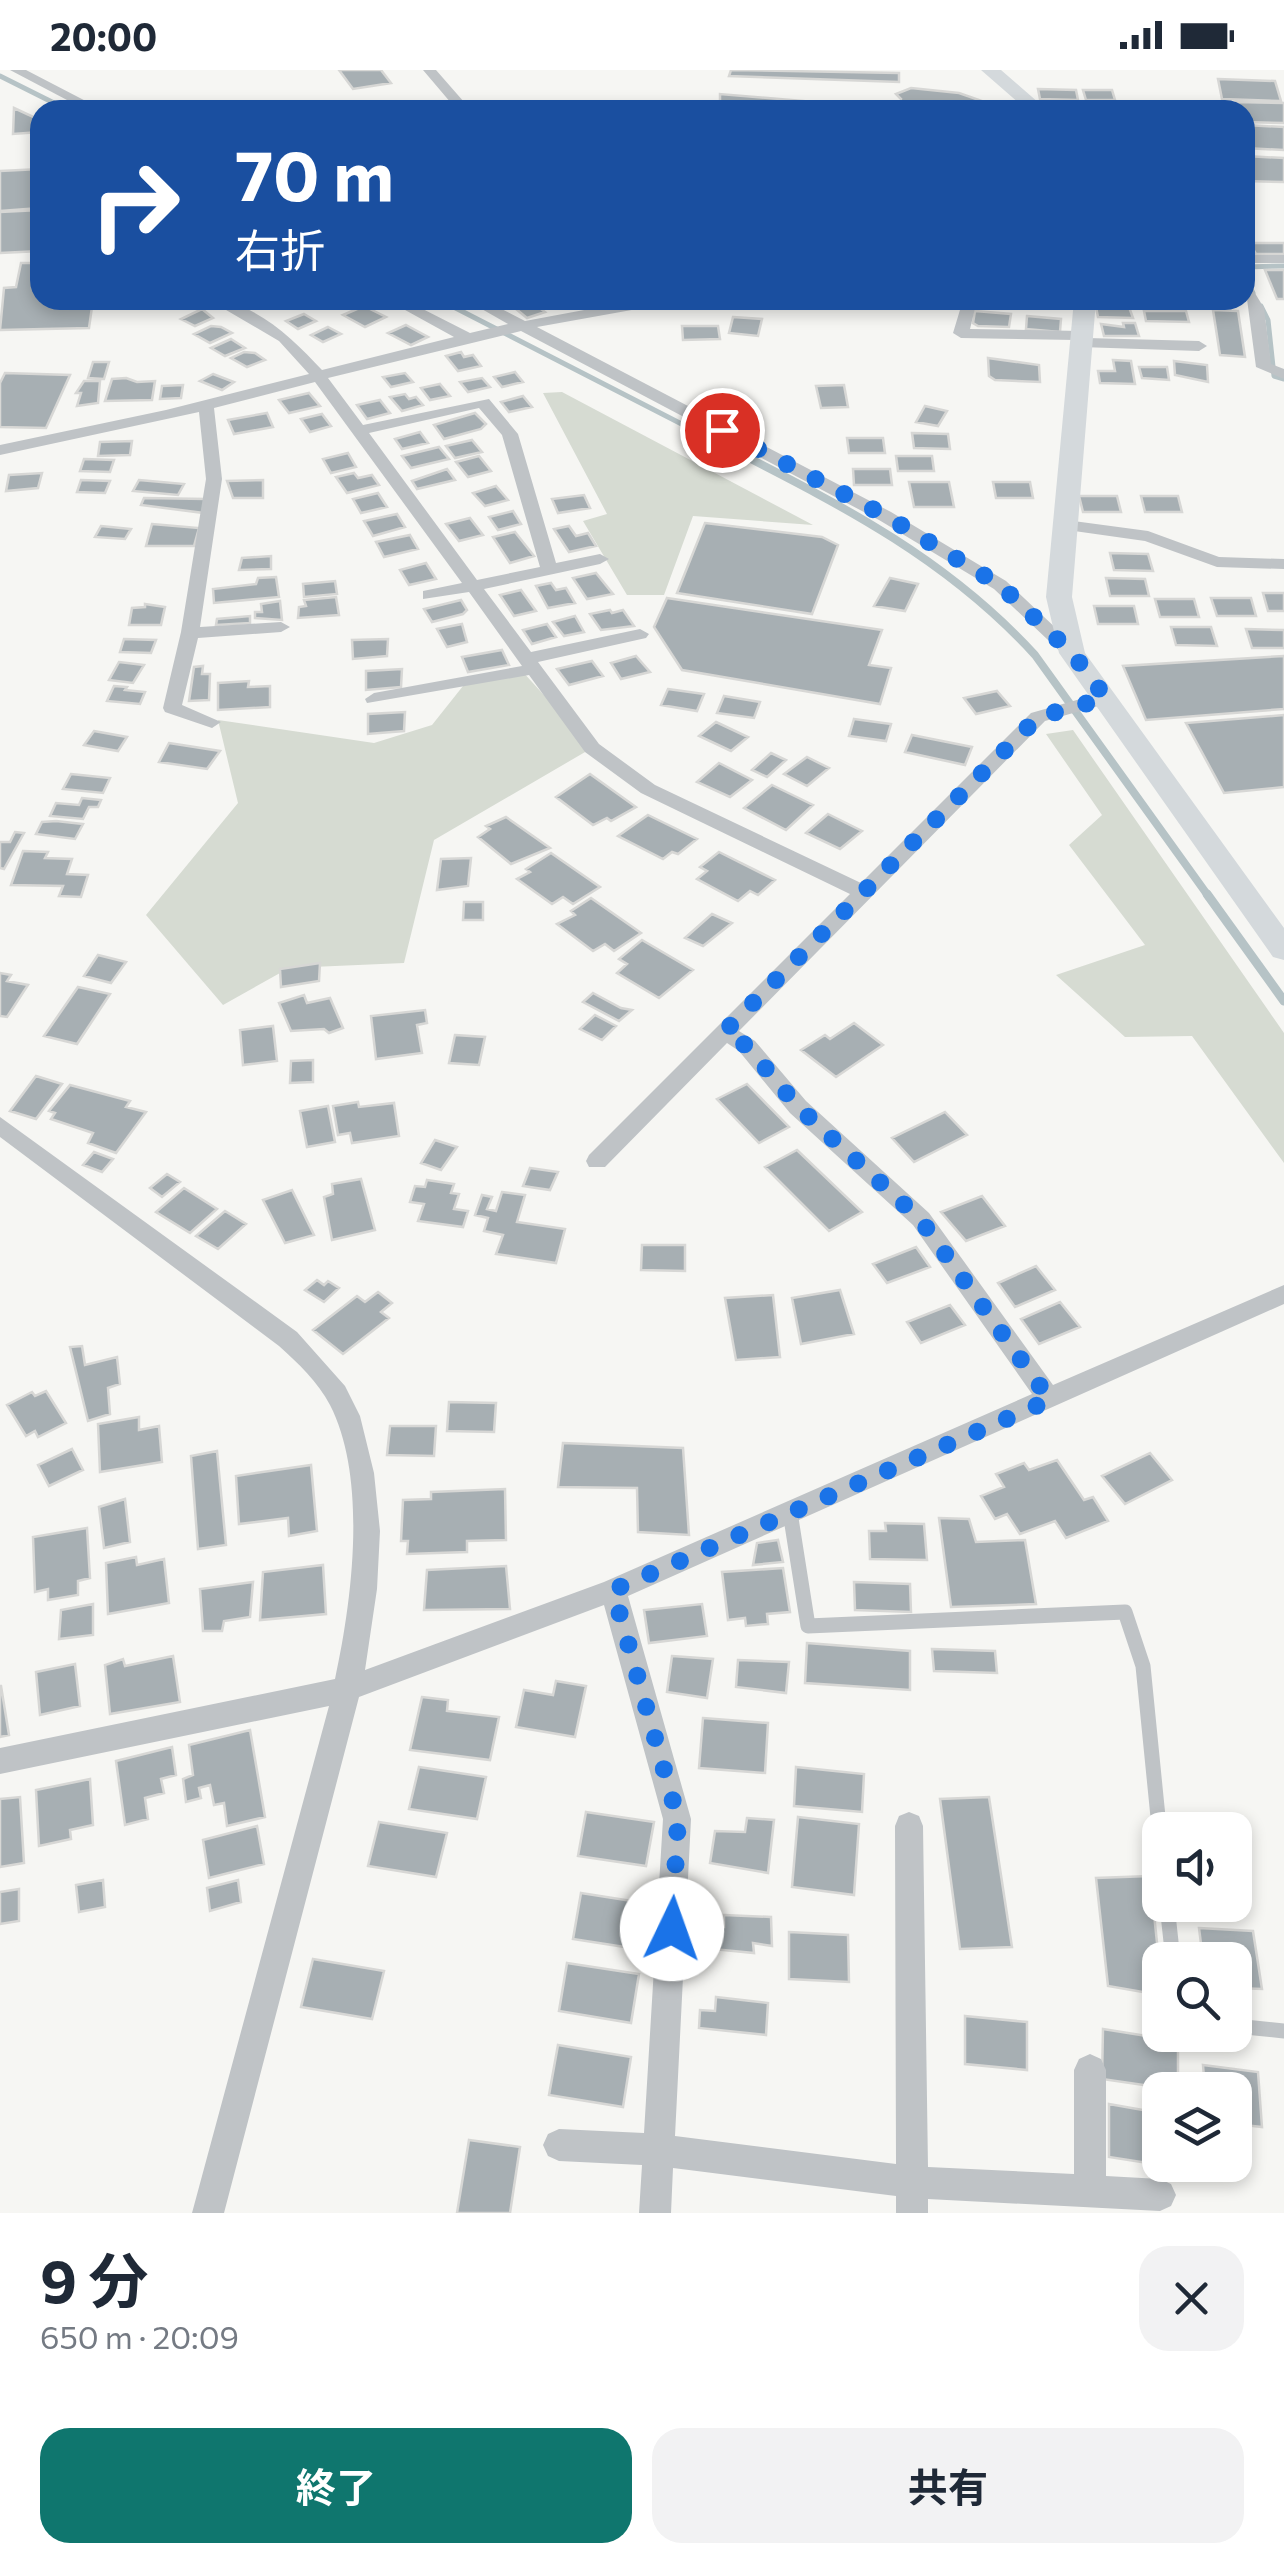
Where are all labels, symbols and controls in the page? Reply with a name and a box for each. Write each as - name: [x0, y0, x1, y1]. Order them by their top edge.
- text: 20:00: [50, 12, 157, 59]
- text: 70 m: [235, 130, 394, 215]
- icon: right: [70, 140, 200, 270]
- text: 右折: [235, 221, 325, 276]
- pin: [680, 388, 765, 473]
- icon: arrive: [695, 403, 750, 458]
- map controls: [1142, 1812, 1252, 2182]
- button: sound: [1142, 1812, 1252, 1922]
- position arrow: [620, 1877, 724, 1981]
- button: search: [1142, 1942, 1252, 2052]
- button: layers: [1142, 2072, 1252, 2182]
- text: 9 分: [40, 2242, 148, 2315]
- button: close: [1139, 2246, 1244, 2351]
- text: 650 m · 20:09: [40, 2316, 239, 2356]
- button: 終了: [40, 2428, 632, 2543]
- button: 共有: [652, 2428, 1244, 2543]

